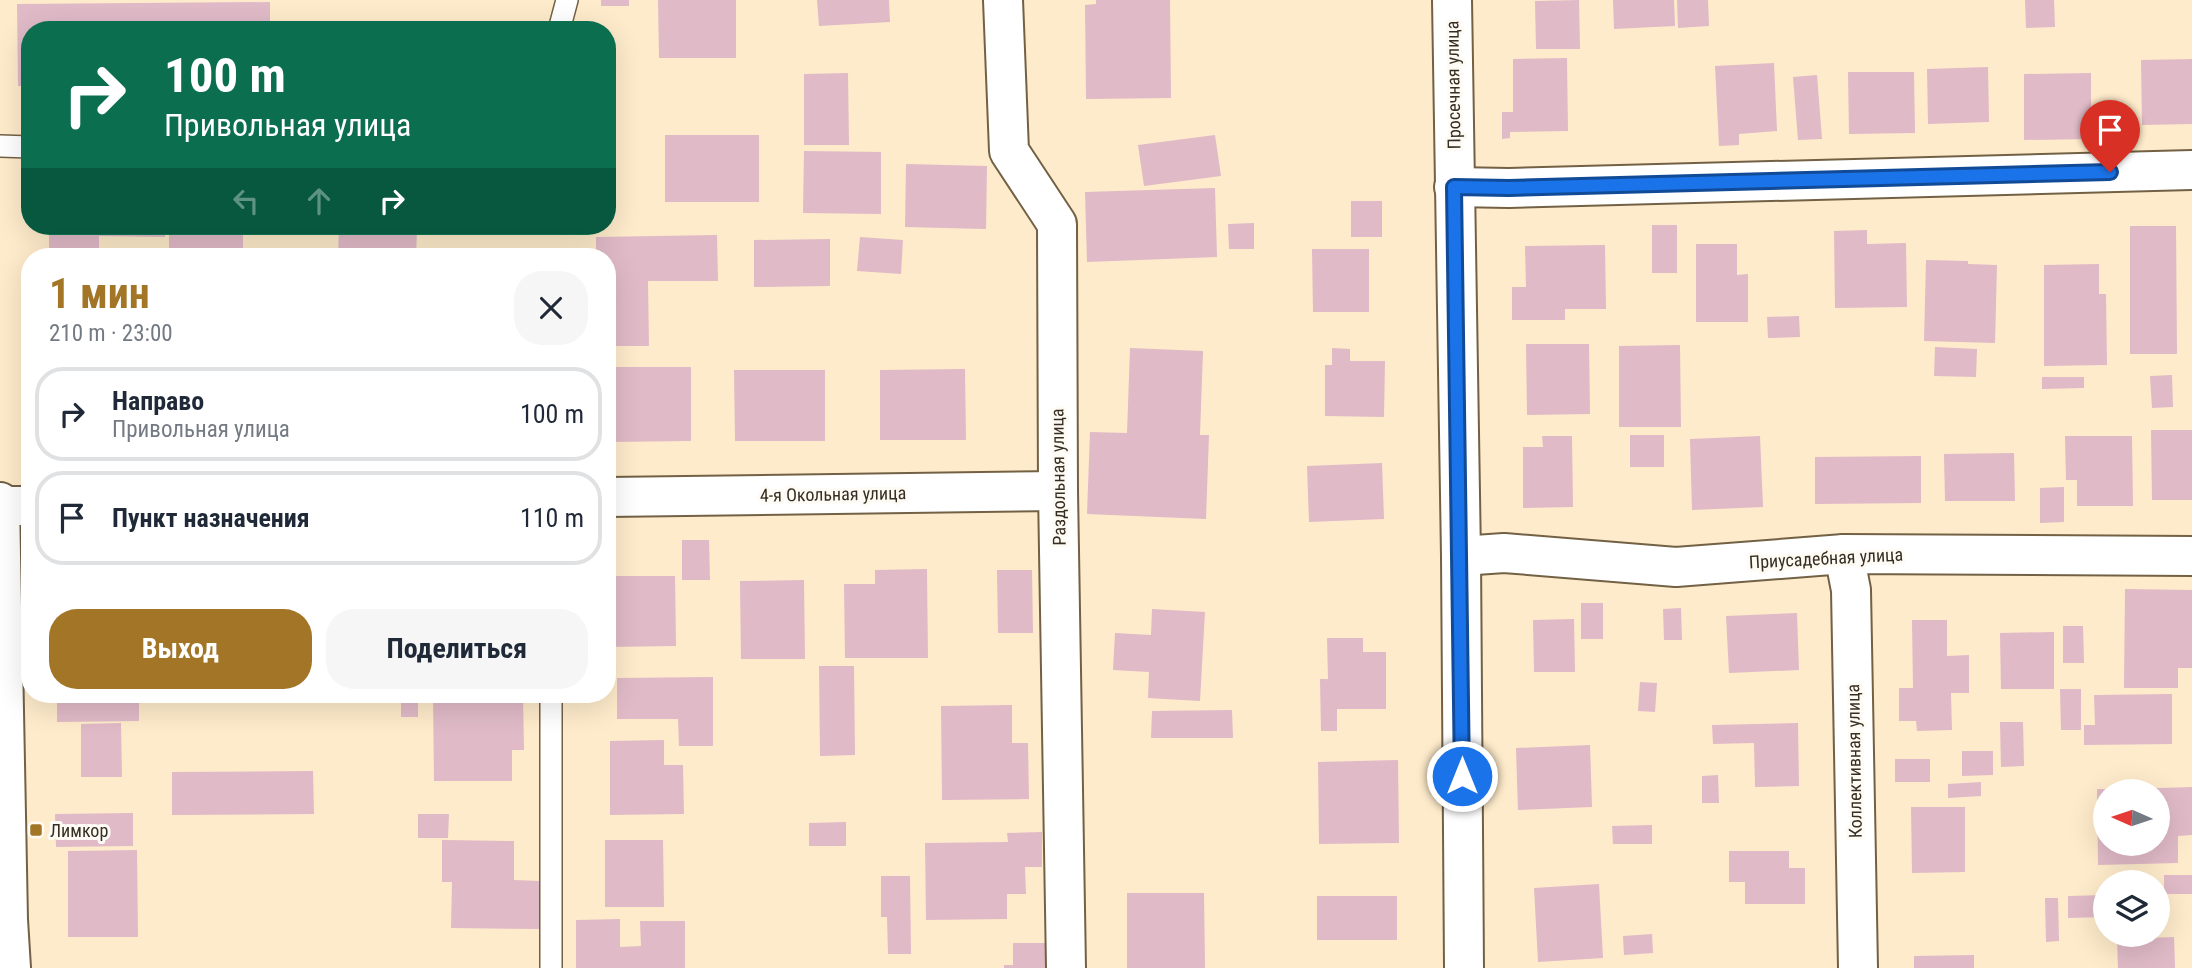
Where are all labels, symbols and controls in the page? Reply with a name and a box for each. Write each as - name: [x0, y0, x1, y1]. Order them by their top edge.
- street label: Просечная улица: [1441, 21, 1465, 149]
- text: 100 m: [164, 47, 286, 104]
- icon: right: [49, 49, 140, 140]
- pin: [2080, 100, 2140, 172]
- text: Привольная улица: [164, 106, 411, 144]
- icon: arrive: [2091, 111, 2129, 149]
- icon: left: [227, 182, 265, 220]
- icon: ahead: [300, 182, 338, 220]
- icon: right: [373, 182, 411, 220]
- text: 1 мин: [49, 269, 150, 318]
- button: close: [514, 271, 588, 345]
- text: 210 m · 23:00: [49, 320, 173, 347]
- text: Направо: [112, 386, 204, 416]
- icon: right: [53, 395, 91, 433]
- text: 100 m: [520, 399, 584, 429]
- street label: Раздольная улица: [1046, 408, 1070, 546]
- text: Привольная улица: [112, 416, 290, 443]
- street label: 4-я Окольная улица: [760, 482, 906, 506]
- icon: arrive: [53, 499, 91, 537]
- text: Пункт назначения: [112, 503, 310, 533]
- text: 110 m: [520, 503, 584, 533]
- street label: Приусадебная улица: [1748, 543, 1904, 573]
- button: Выход: [49, 609, 312, 689]
- button: Поделиться: [326, 609, 588, 689]
- street label: Коллективная улица: [1842, 684, 1866, 838]
- position arrow: [1425, 739, 1499, 813]
- north arrow: [2093, 779, 2170, 856]
- map controls: [2093, 779, 2170, 947]
- place label: Лимкор: [50, 820, 108, 841]
- marker: Лимкор: [28, 822, 44, 838]
- button: layers: [2093, 870, 2170, 947]

